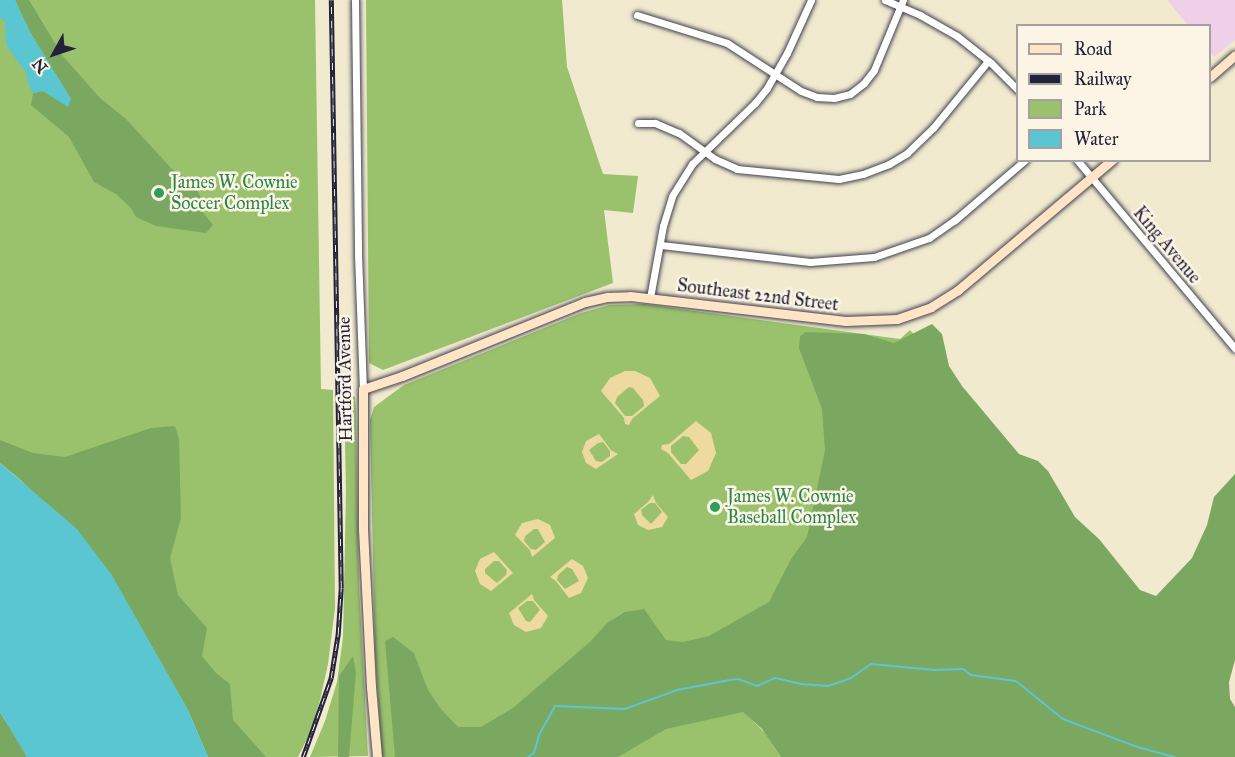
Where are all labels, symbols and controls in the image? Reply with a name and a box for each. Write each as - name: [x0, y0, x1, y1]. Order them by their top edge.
- north arrow: [24, 24, 84, 84]
- legend: [1016, 24, 1211, 162]
- text: Road: [1074, 38, 1112, 60]
- text: N: [28, 55, 51, 77]
- text: Railway: [1074, 68, 1131, 90]
- text: Park: [1074, 98, 1107, 120]
- text: Water: [1074, 128, 1118, 150]
- place label: James W. Cownie Soccer Complex: [171, 172, 298, 214]
- marker: James W. Cownie Soccer Complex: [152, 186, 166, 200]
- street label: King Avenue: [1129, 202, 1205, 288]
- street label: Southeast 22nd Street: [676, 274, 840, 316]
- street label: Hartford Avenue: [333, 316, 357, 442]
- place label: James W. Cownie Baseball Complex: [727, 486, 856, 528]
- marker: James W. Cownie Baseball Complex: [708, 500, 722, 514]

